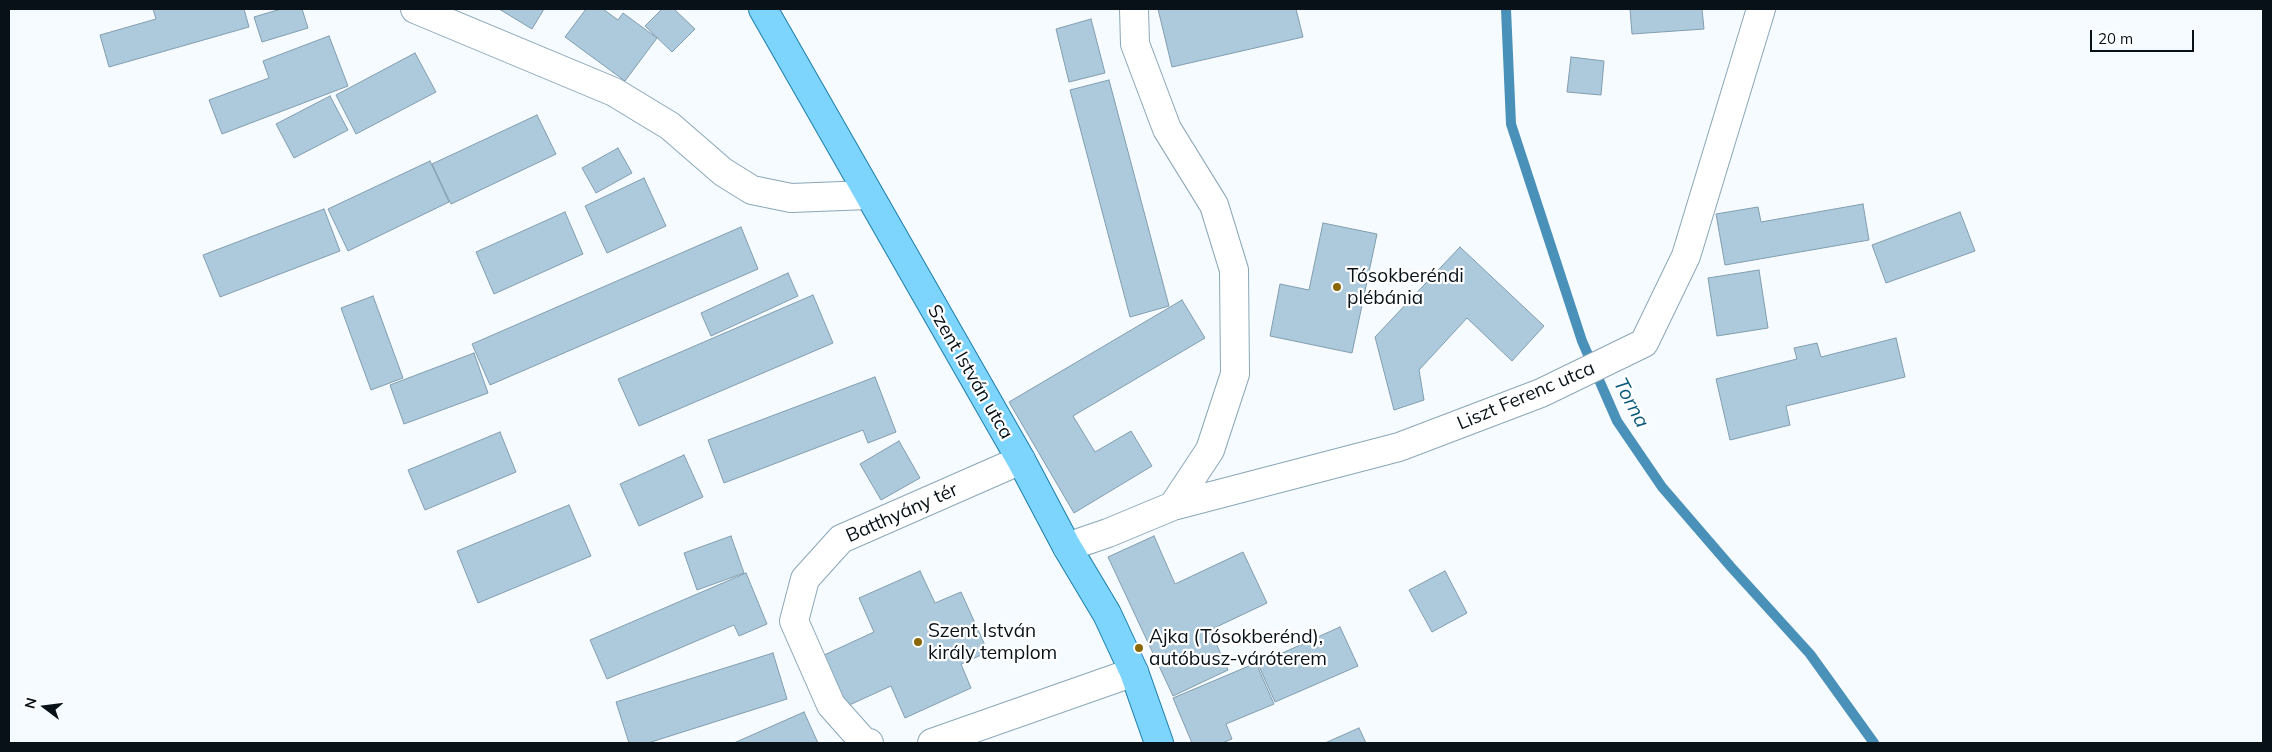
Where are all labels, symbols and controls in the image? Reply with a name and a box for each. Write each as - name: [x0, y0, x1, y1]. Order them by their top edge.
- scale bar: [2092, 20, 2196, 52]
- text: 20 m: [2098, 29, 2133, 48]
- place label: Tósokberéndi plébánia: [1347, 265, 1464, 309]
- marker: Tósokberéndi plébánia: [1331, 281, 1343, 293]
- street label: Szent István utca: [922, 301, 1018, 443]
- street label: Liszt Ferenc utca: [1454, 357, 1598, 435]
- water label: Torna: [1608, 374, 1654, 432]
- street label: Batthyány tér: [843, 478, 961, 548]
- place label: Szent István király templom: [928, 620, 1057, 664]
- place label: Ajka (Tósokberénd), autóbusz-váróterem: [1149, 626, 1327, 670]
- marker: Szent István király templom: [912, 636, 924, 648]
- marker: Ajka (Tósokberénd), autóbusz-váróterem: [1133, 642, 1145, 654]
- north arrow: [20, 682, 70, 732]
- text: N: [20, 696, 41, 711]

